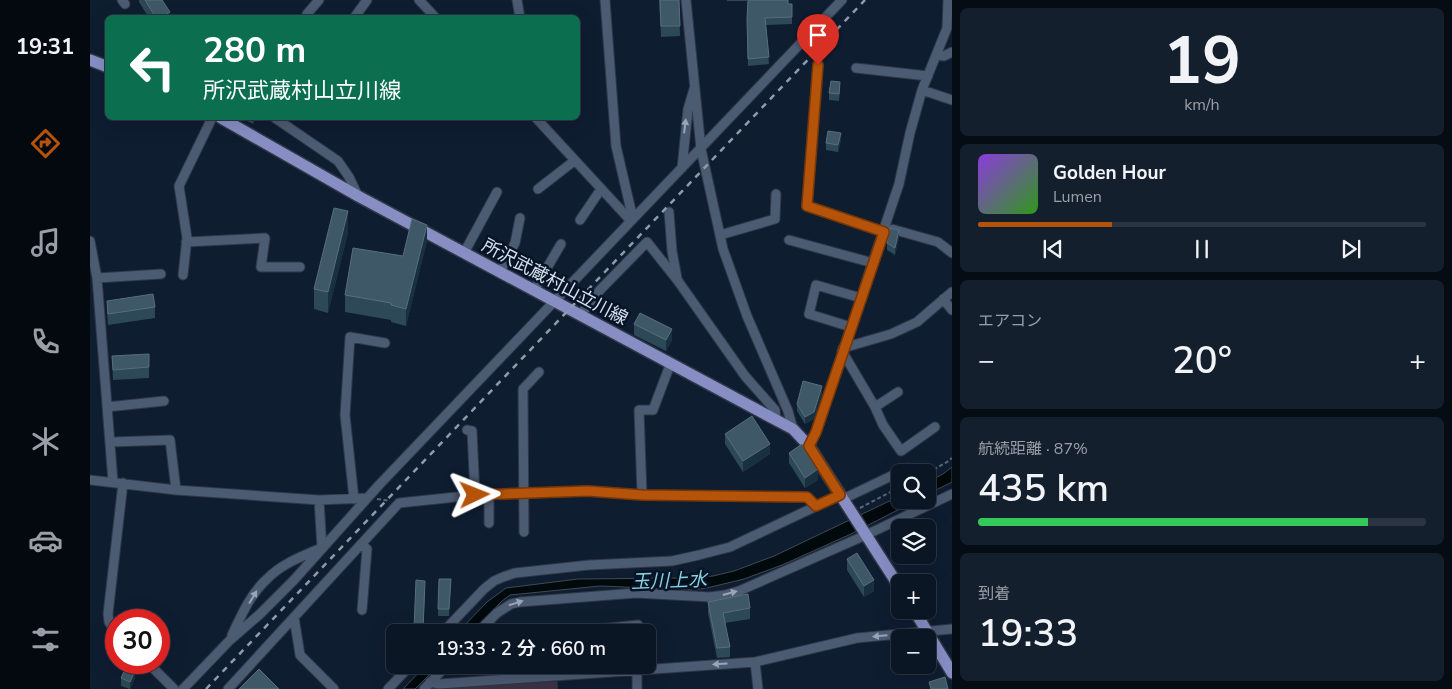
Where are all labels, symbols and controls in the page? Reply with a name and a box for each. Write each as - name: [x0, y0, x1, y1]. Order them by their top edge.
- pin: [797, 14, 839, 65]
- text: 19: [1163, 17, 1241, 106]
- icon: arrive: [804, 21, 832, 49]
- text: 280 m: [203, 27, 306, 74]
- text: 19:31: [16, 32, 74, 62]
- icon: left: [120, 35, 185, 100]
- text: 所沢武蔵村山立川線: [203, 76, 401, 106]
- text: km/h: [1184, 94, 1220, 116]
- one-way arrow: [681, 118, 689, 134]
- icon: directions: [28, 126, 63, 161]
- text: Golden Hour: [1053, 160, 1166, 186]
- text: Lumen: [1053, 186, 1102, 208]
- icon: music: [28, 225, 63, 260]
- street label: 所沢武蔵村山立川線: [478, 233, 632, 331]
- icon: previous: [1039, 235, 1067, 263]
- icon: pause: [1188, 235, 1216, 263]
- icon: next: [1337, 235, 1365, 263]
- text: エアコン: [978, 310, 1042, 332]
- icon: phone: [28, 324, 63, 359]
- text: 20°: [1172, 335, 1232, 386]
- text: −: [978, 342, 995, 380]
- text: +: [1409, 342, 1426, 380]
- icon: climate: [28, 424, 63, 459]
- text: 航続距離 · 87%: [978, 438, 1088, 460]
- text: 435 km: [978, 463, 1109, 514]
- map controls: [891, 464, 936, 674]
- button: search: [891, 464, 936, 509]
- position arrow: [448, 468, 500, 520]
- button: layers: [891, 519, 936, 564]
- icon: car: [28, 523, 63, 558]
- water label: 玉川上水: [631, 567, 709, 595]
- button: +: [891, 574, 936, 619]
- text: 到着: [978, 583, 1010, 605]
- one-way arrow: [722, 589, 737, 597]
- one-way arrow: [249, 590, 258, 603]
- one-way arrow: [509, 599, 524, 607]
- text: 19:33: [978, 608, 1078, 659]
- speed limit sign: 30: [105, 609, 170, 674]
- icon: filters: [28, 622, 63, 657]
- button: −: [891, 629, 936, 674]
- one-way arrow: [871, 633, 887, 641]
- text: 19:33 · 2 分 · 660 m: [436, 636, 606, 662]
- one-way arrow: [712, 660, 728, 668]

